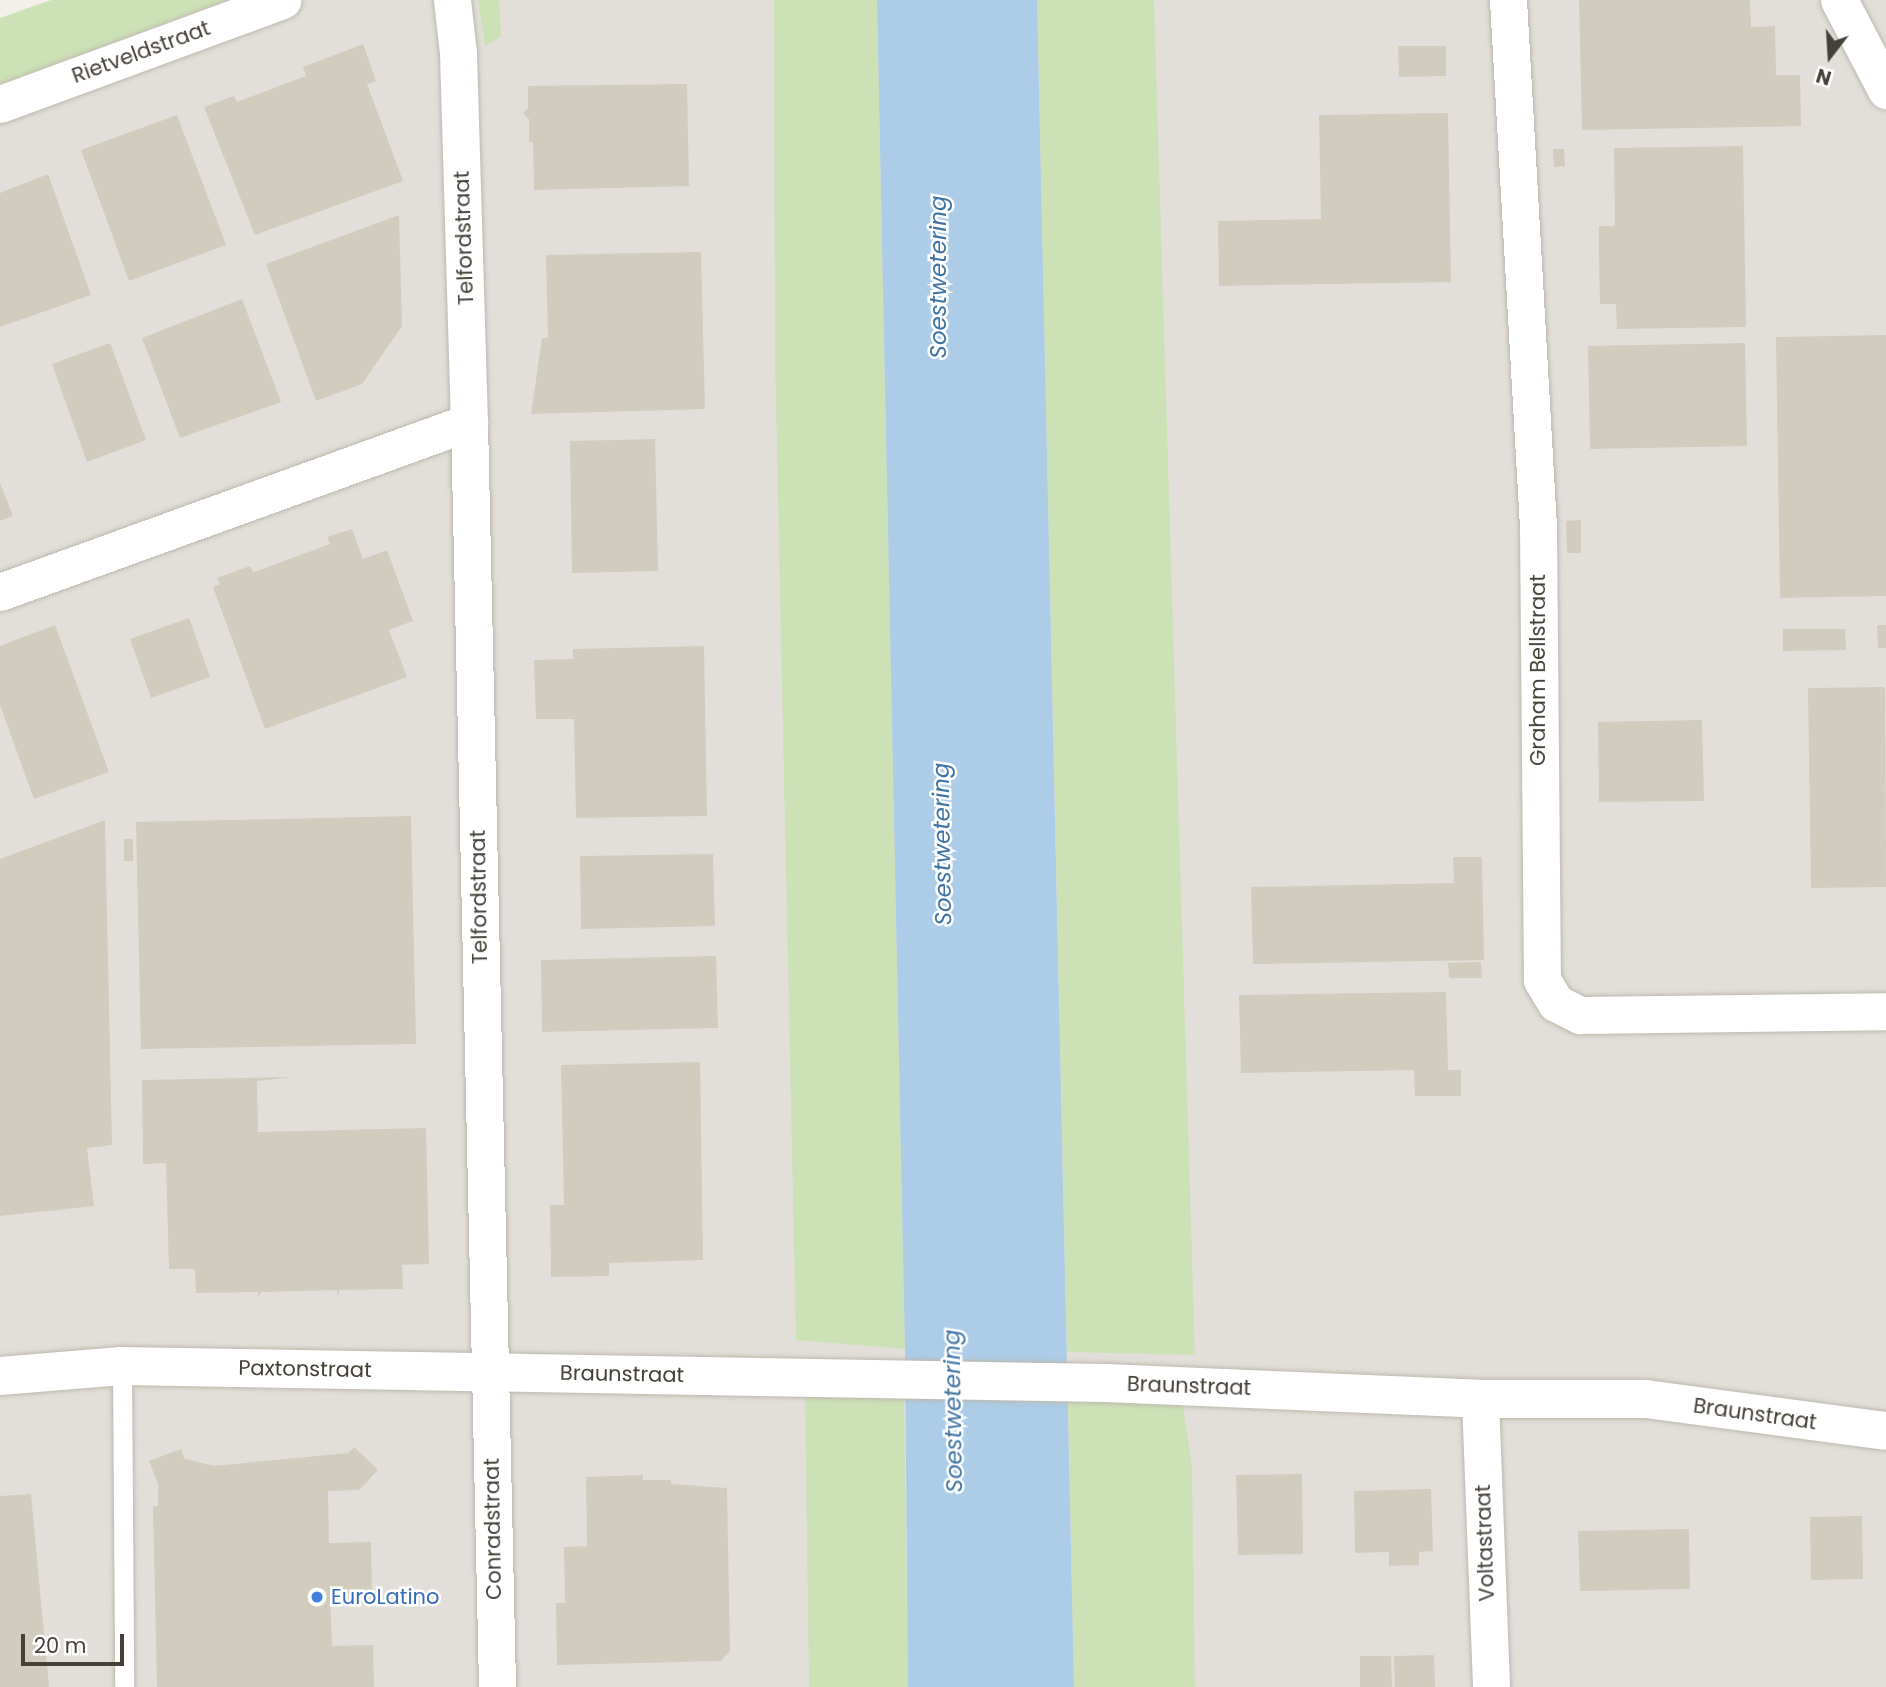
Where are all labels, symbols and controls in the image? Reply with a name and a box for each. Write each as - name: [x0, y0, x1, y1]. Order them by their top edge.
- street label: Rietveldstraat: [68, 15, 214, 89]
- north arrow: [1795, 21, 1865, 91]
- text: N: [1813, 62, 1835, 92]
- street label: Telfordstraat: [449, 170, 479, 306]
- water label: Soestwetering: [924, 195, 952, 359]
- street label: Graham Bellstraat: [1525, 574, 1551, 766]
- water label: Soestwetering: [927, 762, 957, 926]
- street label: Telfordstraat: [465, 830, 493, 964]
- water label: Soestwetering: [938, 1329, 968, 1493]
- street label: Paxtonstraat: [238, 1355, 372, 1383]
- street label: Braunstraat: [560, 1360, 684, 1388]
- street label: Braunstraat: [1126, 1371, 1252, 1401]
- street label: Braunstraat: [1692, 1393, 1818, 1435]
- street label: Conradstraat: [479, 1458, 507, 1600]
- street label: Voltastraat: [1470, 1484, 1500, 1602]
- place label: EuroLatino: [331, 1584, 439, 1610]
- marker: EuroLatino: [309, 1589, 325, 1605]
- scale bar: [24, 1620, 128, 1664]
- text: 20 m: [34, 1631, 87, 1660]

